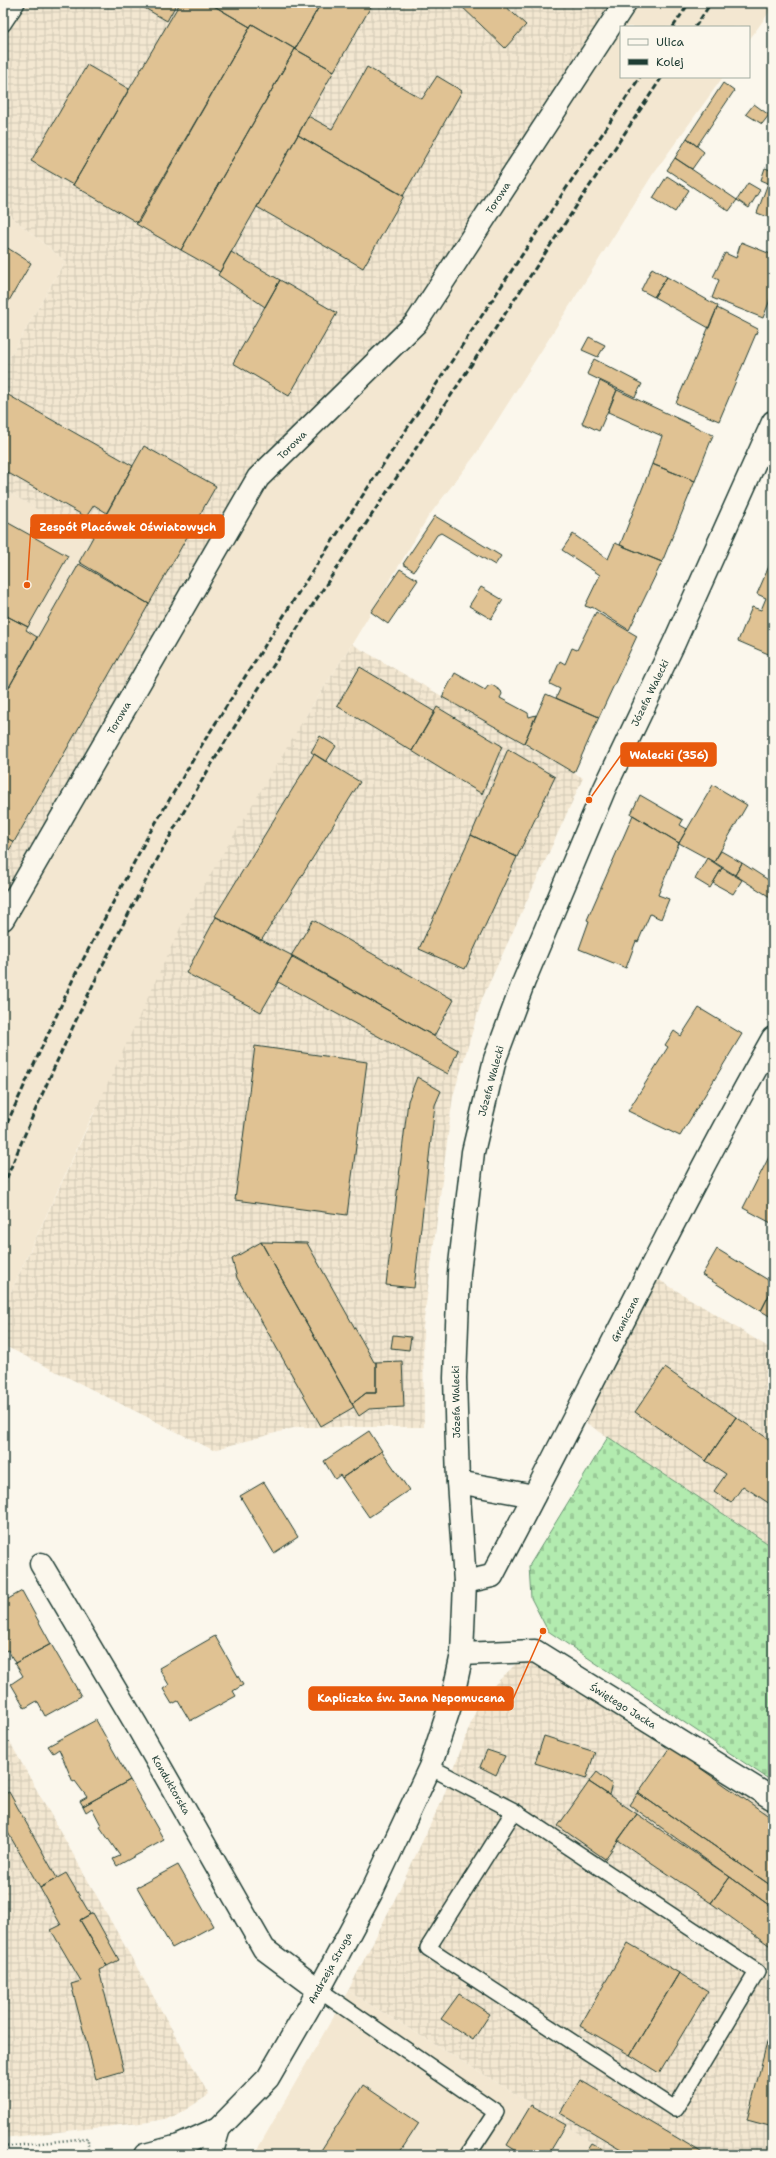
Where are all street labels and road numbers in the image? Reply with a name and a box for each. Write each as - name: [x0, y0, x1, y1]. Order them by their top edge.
- street label: Torowa: [483, 179, 514, 217]
- street label: Torowa: [275, 427, 310, 462]
- street label: Józefa Walecki: [628, 657, 672, 729]
- street label: Torowa: [104, 699, 134, 737]
- street label: Józefa Walecki: [475, 1044, 507, 1118]
- street label: Graniczna: [608, 1293, 642, 1344]
- street label: Józefa Walecki: [449, 1365, 463, 1439]
- street label: Świętego Jacka: [587, 1680, 659, 1732]
- street label: Konduktorska: [149, 1753, 194, 1818]
- street label: Andrzeja Struga: [305, 1929, 355, 2006]

